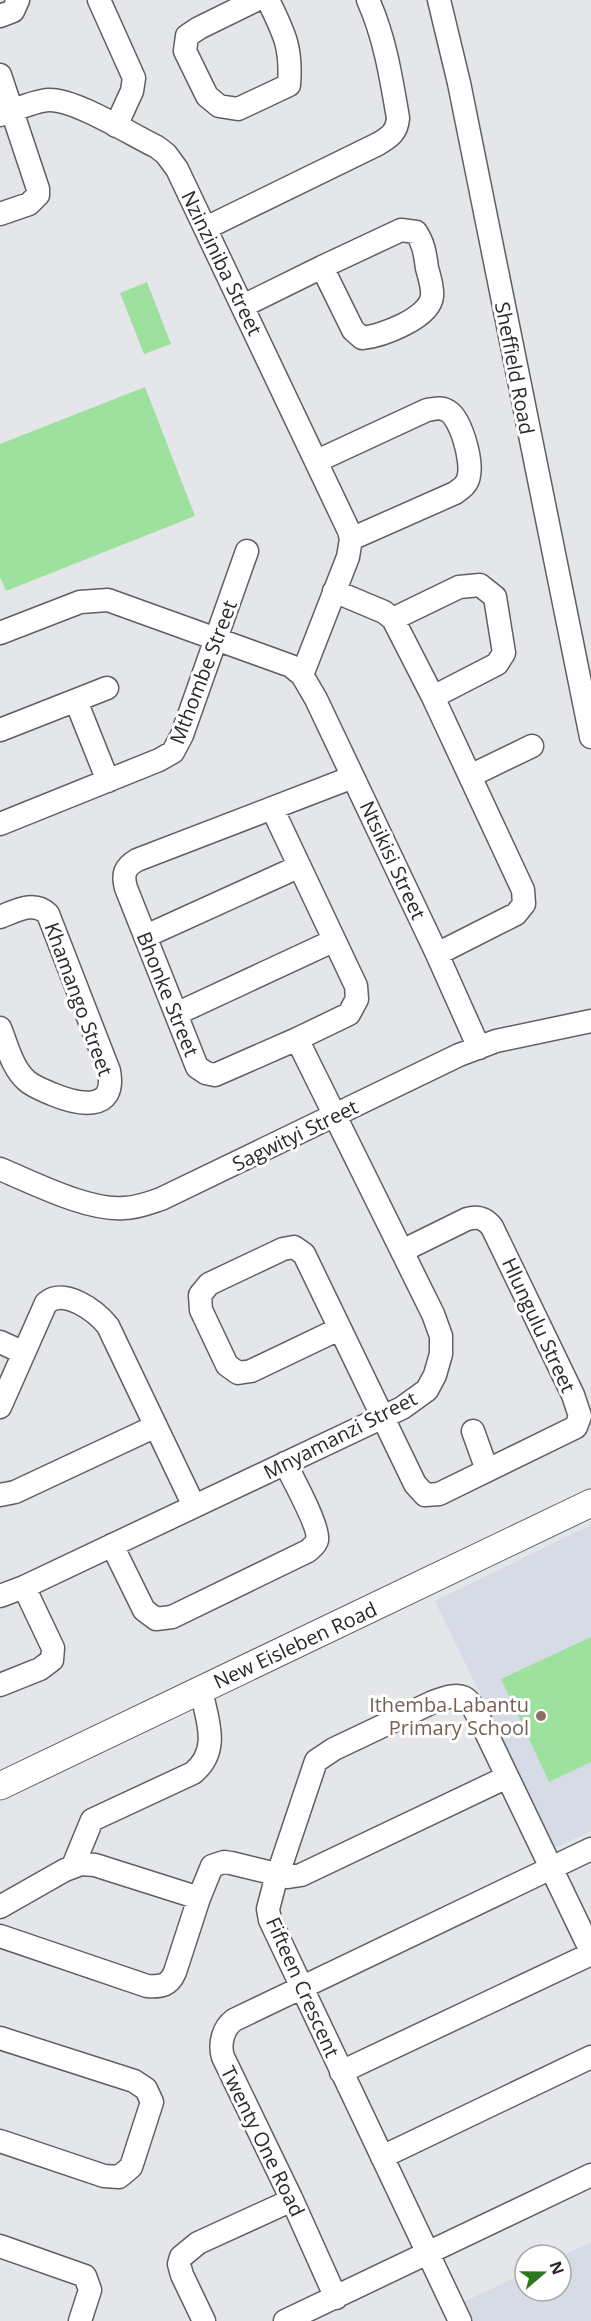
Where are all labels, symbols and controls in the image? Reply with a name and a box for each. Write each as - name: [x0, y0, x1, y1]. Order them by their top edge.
- street label: Nzinziniba Street: [175, 186, 269, 340]
- street label: Sheffield Road: [489, 299, 541, 437]
- street label: Mthombe Street: [163, 596, 243, 748]
- street label: Ntsikisi Street: [354, 796, 432, 924]
- street label: Khamango Street: [39, 919, 119, 1079]
- street label: Bhonke Street: [131, 928, 205, 1060]
- street label: Sagwityi Street: [228, 1093, 362, 1177]
- street label: Hlungulu Street: [496, 1253, 582, 1397]
- street label: Mnyamanzi Street: [259, 1385, 421, 1485]
- street label: New Eisleben Road: [209, 1595, 381, 1695]
- place label: Ithemba Labantu Primary School: [369, 1691, 529, 1741]
- marker: Ithemba Labantu Primary School: [534, 1709, 548, 1723]
- street label: Fifteen Crescent: [260, 1913, 346, 2061]
- street label: Twenty One Road: [215, 2061, 311, 2221]
- north arrow: [513, 2243, 573, 2303]
- text: N: [545, 2258, 570, 2278]

